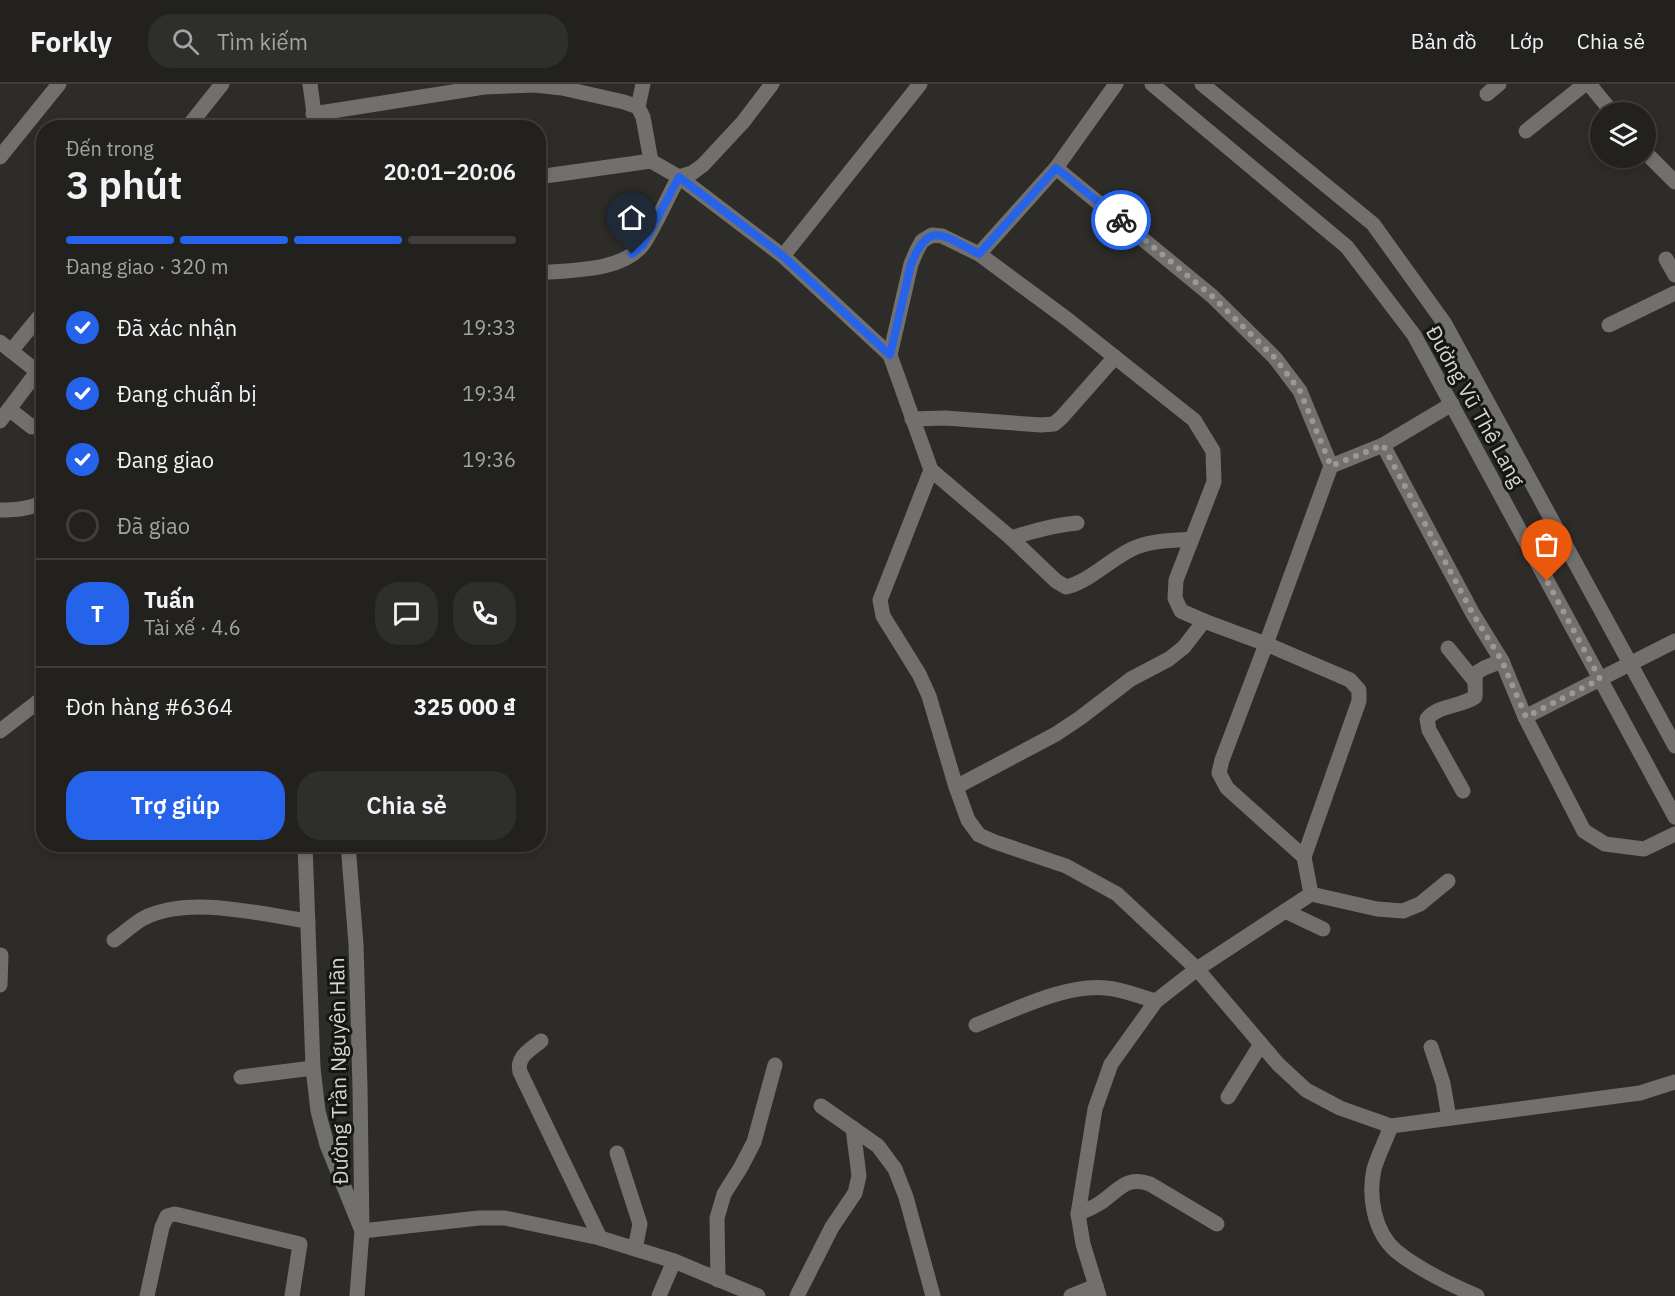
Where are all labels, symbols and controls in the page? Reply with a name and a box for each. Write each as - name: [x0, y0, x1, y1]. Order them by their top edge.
- search box: [148, 14, 568, 68]
- text: Forkly: [30, 23, 112, 60]
- icon: search: [169, 25, 202, 58]
- text: Tìm kiếm: [217, 27, 308, 56]
- text: Bản đồ: [1411, 27, 1477, 55]
- text: Lớp: [1510, 27, 1544, 55]
- text: Chia sẻ: [1577, 27, 1645, 55]
- map controls: [1590, 102, 1656, 168]
- button: layers: [1590, 102, 1656, 168]
- text: Đến trong: [66, 135, 154, 162]
- text: 20:01–20:06: [383, 157, 516, 186]
- text: 3 phút: [66, 159, 182, 210]
- courier: [1091, 190, 1151, 250]
- pin: [606, 192, 657, 254]
- icon: home: [615, 201, 648, 234]
- icon: bike: [1105, 204, 1138, 237]
- text: Đang giao · 320 m: [66, 253, 228, 280]
- icon: check: [66, 311, 99, 344]
- text: Đã xác nhận: [117, 313, 237, 342]
- text: 19:33: [462, 314, 516, 341]
- street label: Đường Vũ Thê Lang: [1420, 320, 1532, 492]
- icon: check: [66, 377, 99, 410]
- text: Đang chuẩn bị: [117, 379, 257, 408]
- text: 19:34: [462, 380, 516, 407]
- icon: check: [66, 443, 99, 476]
- text: Đang giao: [117, 445, 214, 474]
- text: 19:36: [462, 446, 516, 473]
- text: Đã giao: [117, 511, 190, 540]
- pin: [1521, 519, 1572, 581]
- icon: bag: [1530, 528, 1563, 561]
- button: chat: [375, 582, 438, 645]
- button: phone: [453, 582, 516, 645]
- text: Tuấn: [144, 585, 195, 614]
- text: T: [91, 599, 104, 628]
- text: Tài xế · 4.6: [144, 614, 241, 641]
- text: Đơn hàng #6364: [66, 692, 233, 721]
- text: 325 000 ₫: [414, 692, 516, 721]
- button: Trợ giúp: [66, 771, 285, 840]
- button: Chia sẻ: [297, 771, 516, 840]
- street label: Đường Trần Nguyên Hãn: [322, 957, 354, 1185]

